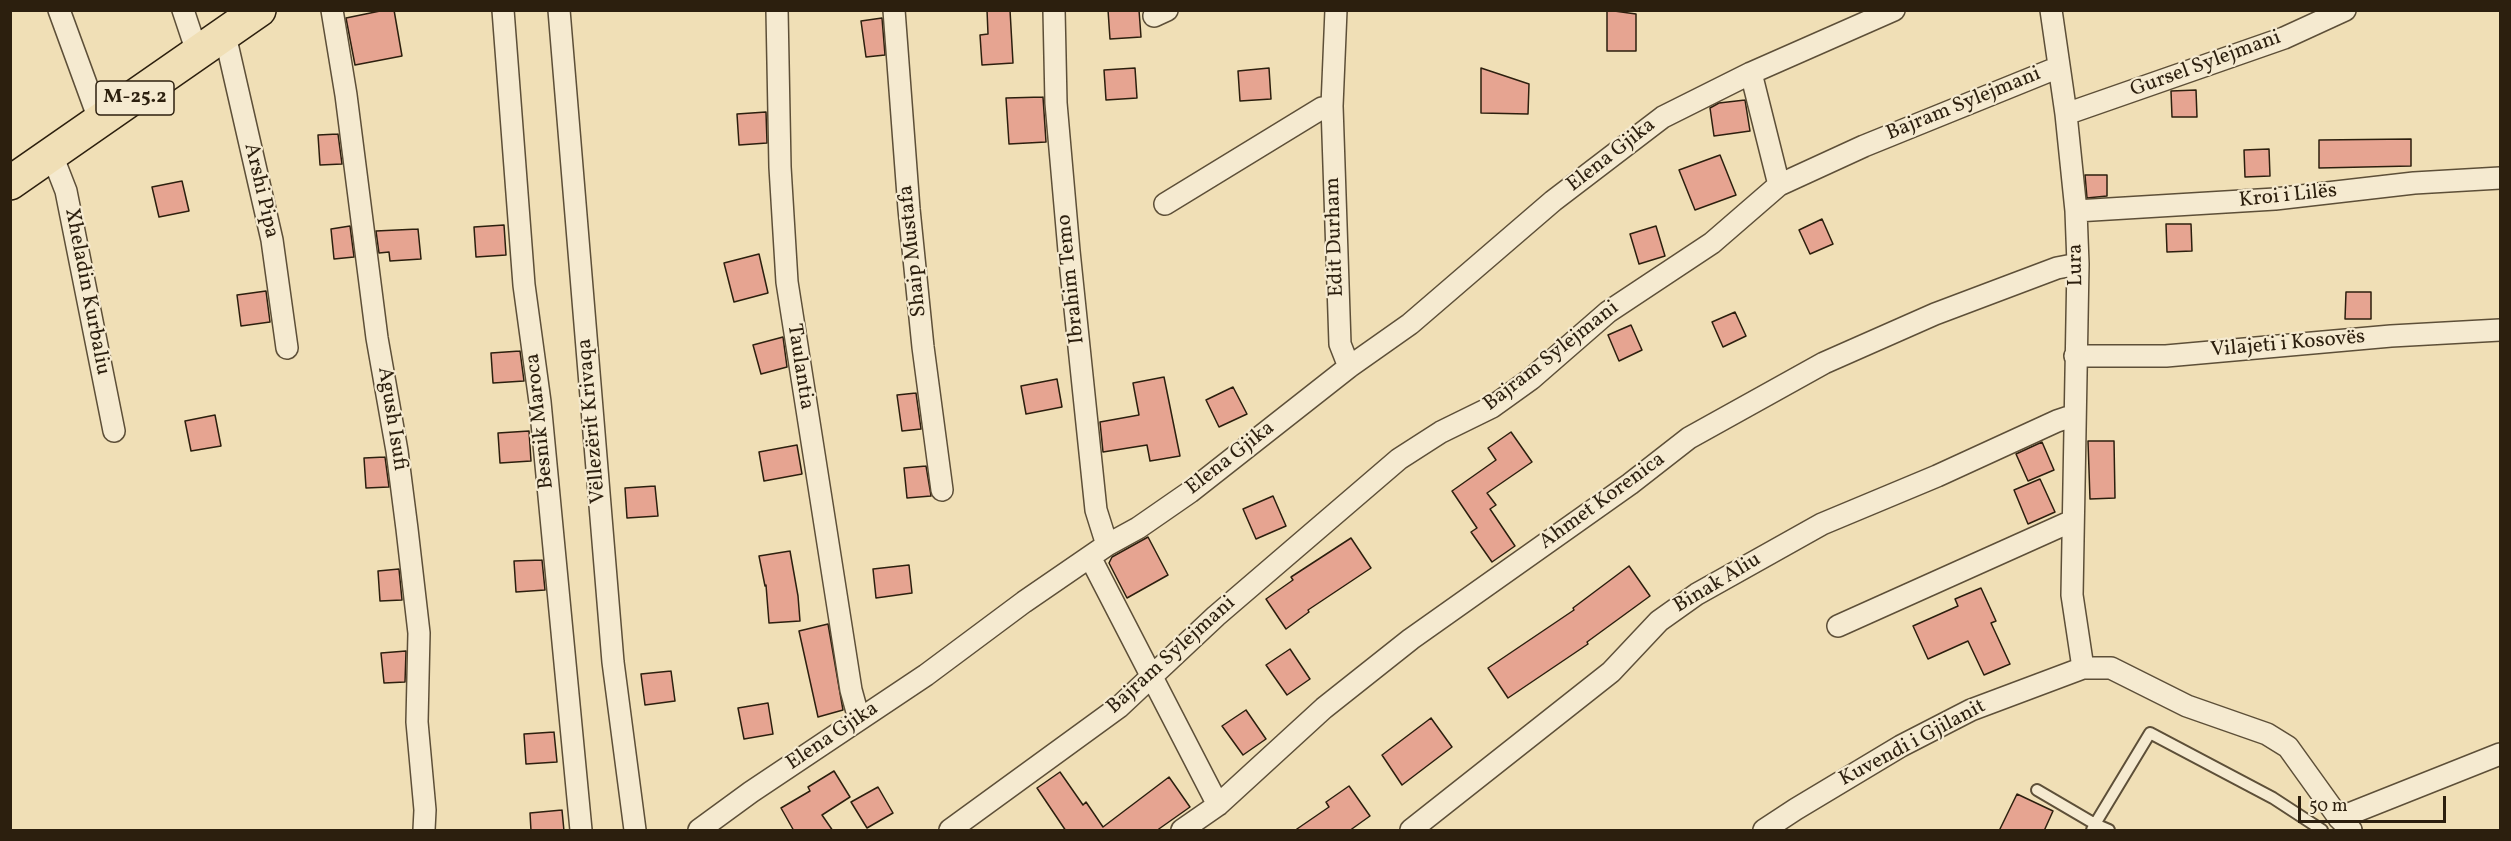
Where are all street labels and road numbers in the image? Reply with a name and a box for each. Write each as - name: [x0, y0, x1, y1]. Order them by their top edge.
- street label: Gursel Sylejmani: [2127, 26, 2285, 104]
- street label: Bajram Sylejmani: [1883, 62, 2045, 148]
- road number: M-25.2: [96, 81, 174, 115]
- street label: Elena Gjika: [1563, 114, 1661, 198]
- street label: Arshi Pipa: [237, 141, 283, 241]
- street label: Edit Durham: [1321, 177, 1351, 297]
- street label: Kroi i Lilës: [2238, 179, 2338, 215]
- street label: Shaip Mustafa: [895, 184, 933, 318]
- street label: Xheladin Kurbaliu: [57, 206, 115, 378]
- street label: Ibrahim Temo: [1053, 213, 1091, 345]
- street label: Lura: [2064, 243, 2090, 287]
- street label: Bajram Sylejmani: [1479, 296, 1625, 418]
- street label: Taulantia: [780, 322, 818, 412]
- street label: Vilajeti i Kosovës: [2210, 326, 2366, 364]
- street label: Vëllezërit Krivaqa: [573, 337, 613, 505]
- street label: Besnik Maroca: [521, 352, 561, 490]
- street label: Agush Isufi: [370, 365, 412, 473]
- street label: Elena Gjika: [1182, 417, 1280, 501]
- street label: Ahmet Korenica: [1535, 448, 1671, 556]
- street label: Binak Aliu: [1670, 548, 1766, 620]
- street label: Bajram Sylejmani: [1102, 592, 1242, 720]
- street label: Kuvendi i Gjilanit: [1835, 695, 1991, 793]
- street label: Elena Gjika: [782, 697, 884, 777]

